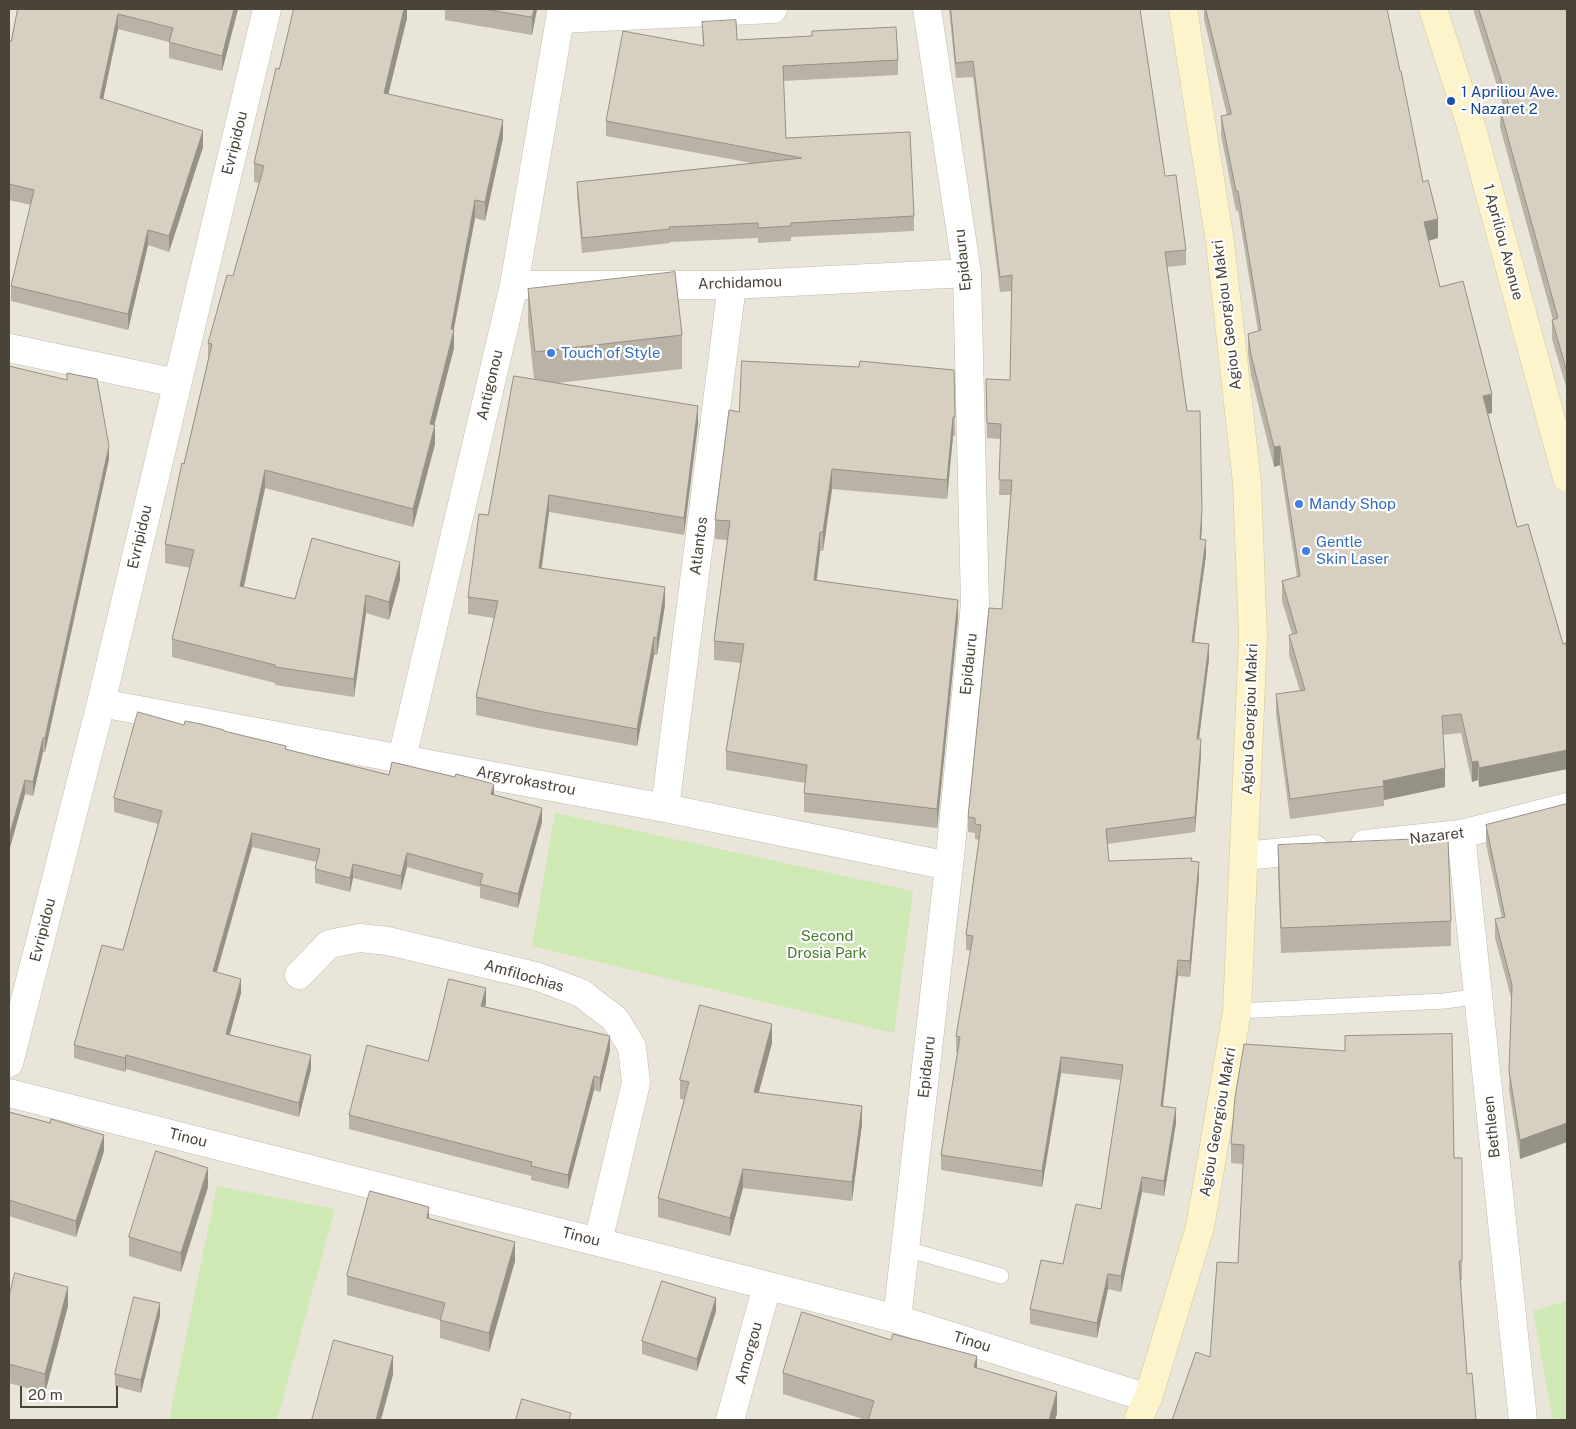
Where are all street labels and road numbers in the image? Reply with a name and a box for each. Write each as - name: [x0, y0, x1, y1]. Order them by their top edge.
- street label: Evripidou: [218, 109, 252, 177]
- street label: 1 Apriliou Avenue: [1479, 182, 1527, 302]
- street label: Epidauru: [951, 228, 975, 292]
- street label: Agiou Georgiou Makri: [1209, 239, 1245, 391]
- street label: Archidamou: [698, 273, 782, 293]
- street label: Antigonou: [473, 348, 507, 422]
- street label: Evripidou: [124, 503, 156, 571]
- street label: Atlantos: [687, 516, 711, 576]
- street label: Epidauru: [957, 632, 981, 696]
- street label: Agiou Georgiou Makri: [1238, 643, 1262, 795]
- street label: Argyrokastrou: [475, 763, 577, 799]
- street label: Nazaret: [1409, 824, 1465, 848]
- street label: Evripidou: [26, 896, 60, 964]
- street label: Amfilochias: [482, 956, 566, 996]
- street label: Epidauru: [915, 1035, 939, 1099]
- street label: Agiou Georgiou Makri: [1196, 1046, 1240, 1198]
- street label: Bethleen: [1480, 1095, 1504, 1159]
- street label: Tinou: [167, 1125, 209, 1151]
- street label: Tinou: [560, 1224, 602, 1250]
- street label: Amorgou: [732, 1320, 766, 1386]
- street label: Tinou: [951, 1328, 993, 1356]

